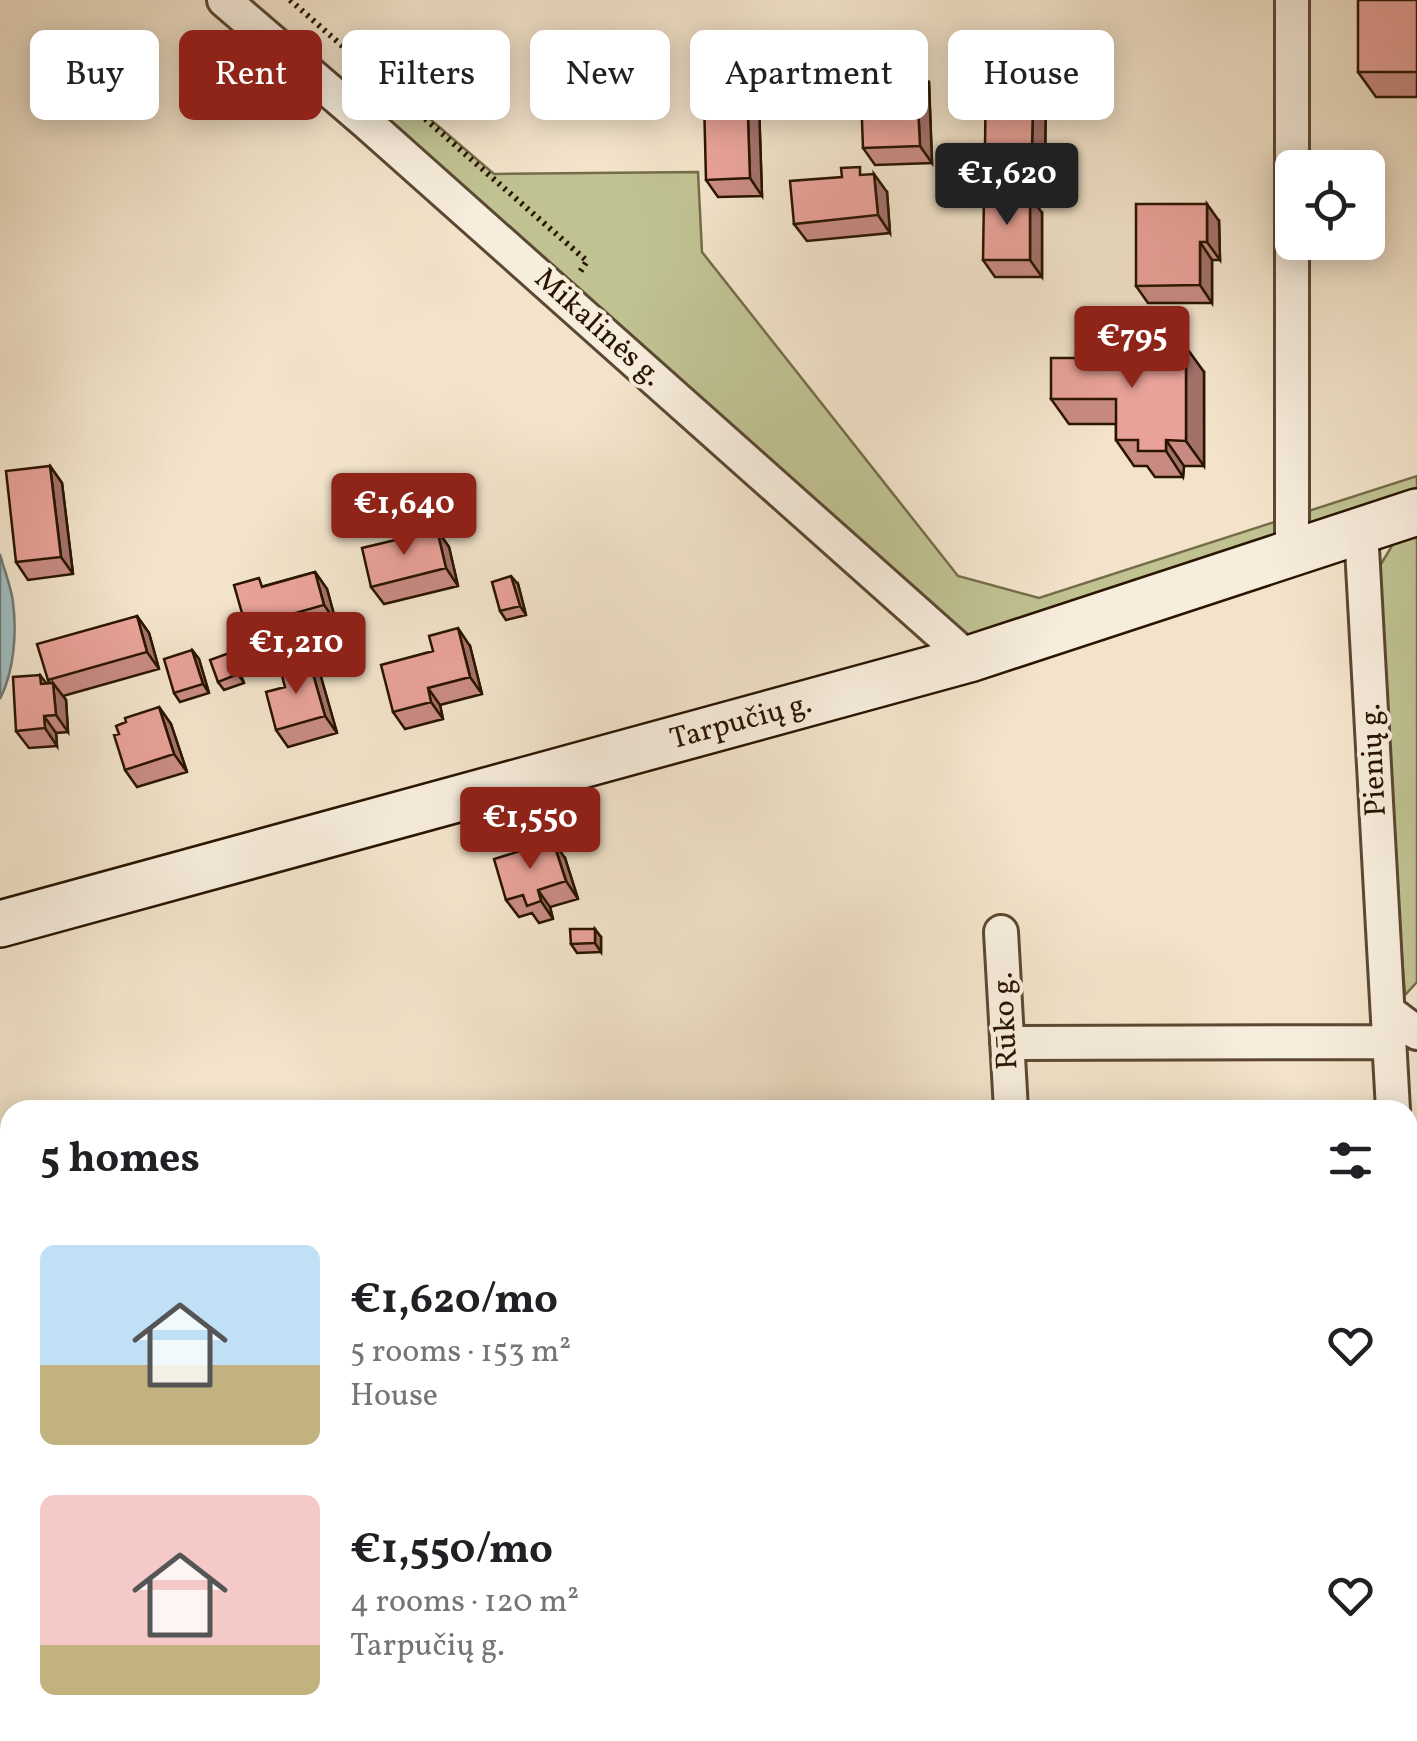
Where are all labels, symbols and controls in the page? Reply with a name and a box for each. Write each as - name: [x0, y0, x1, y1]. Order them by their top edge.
- chip: Buy: [30, 30, 159, 120]
- chip: Rent: [179, 30, 322, 120]
- chip: Filters: [342, 30, 510, 120]
- chip: New: [530, 30, 670, 120]
- chip: Apartment: [690, 30, 928, 120]
- chip: House: [948, 30, 1114, 120]
- pin: €1,620: [926, 143, 1088, 228]
- map controls: [1275, 150, 1385, 260]
- button: locate: [1275, 150, 1385, 260]
- text: €1,620: [957, 153, 1057, 197]
- street label: Mikalinės g.: [525, 259, 671, 397]
- pin: €795: [1073, 306, 1191, 391]
- text: €795: [1096, 316, 1168, 360]
- pin: €1,640: [323, 473, 485, 558]
- text: €1,640: [353, 483, 455, 527]
- pin: €1,210: [215, 612, 377, 697]
- text: €1,210: [249, 622, 343, 666]
- street label: Tarpučių g.: [665, 683, 817, 761]
- street label: Pienių g.: [1350, 703, 1398, 817]
- pin: €1,550: [449, 787, 611, 872]
- text: €1,550: [482, 797, 578, 841]
- street label: Rūko g.: [982, 971, 1030, 1071]
- text: 5 homes: [40, 1131, 200, 1190]
- icon: filters: [1323, 1133, 1378, 1188]
- text: €1,620/mo: [350, 1272, 558, 1331]
- icon: home: [120, 1285, 240, 1405]
- icon: heart: [1323, 1318, 1378, 1373]
- text: 5 rooms · 153 m²: [350, 1331, 571, 1375]
- text: House: [350, 1375, 438, 1419]
- text: €1,550/mo: [350, 1522, 553, 1581]
- icon: home: [120, 1535, 240, 1655]
- icon: heart: [1323, 1568, 1378, 1623]
- text: 4 rooms · 120 m²: [350, 1581, 579, 1625]
- text: Tarpučių g.: [350, 1625, 505, 1669]

